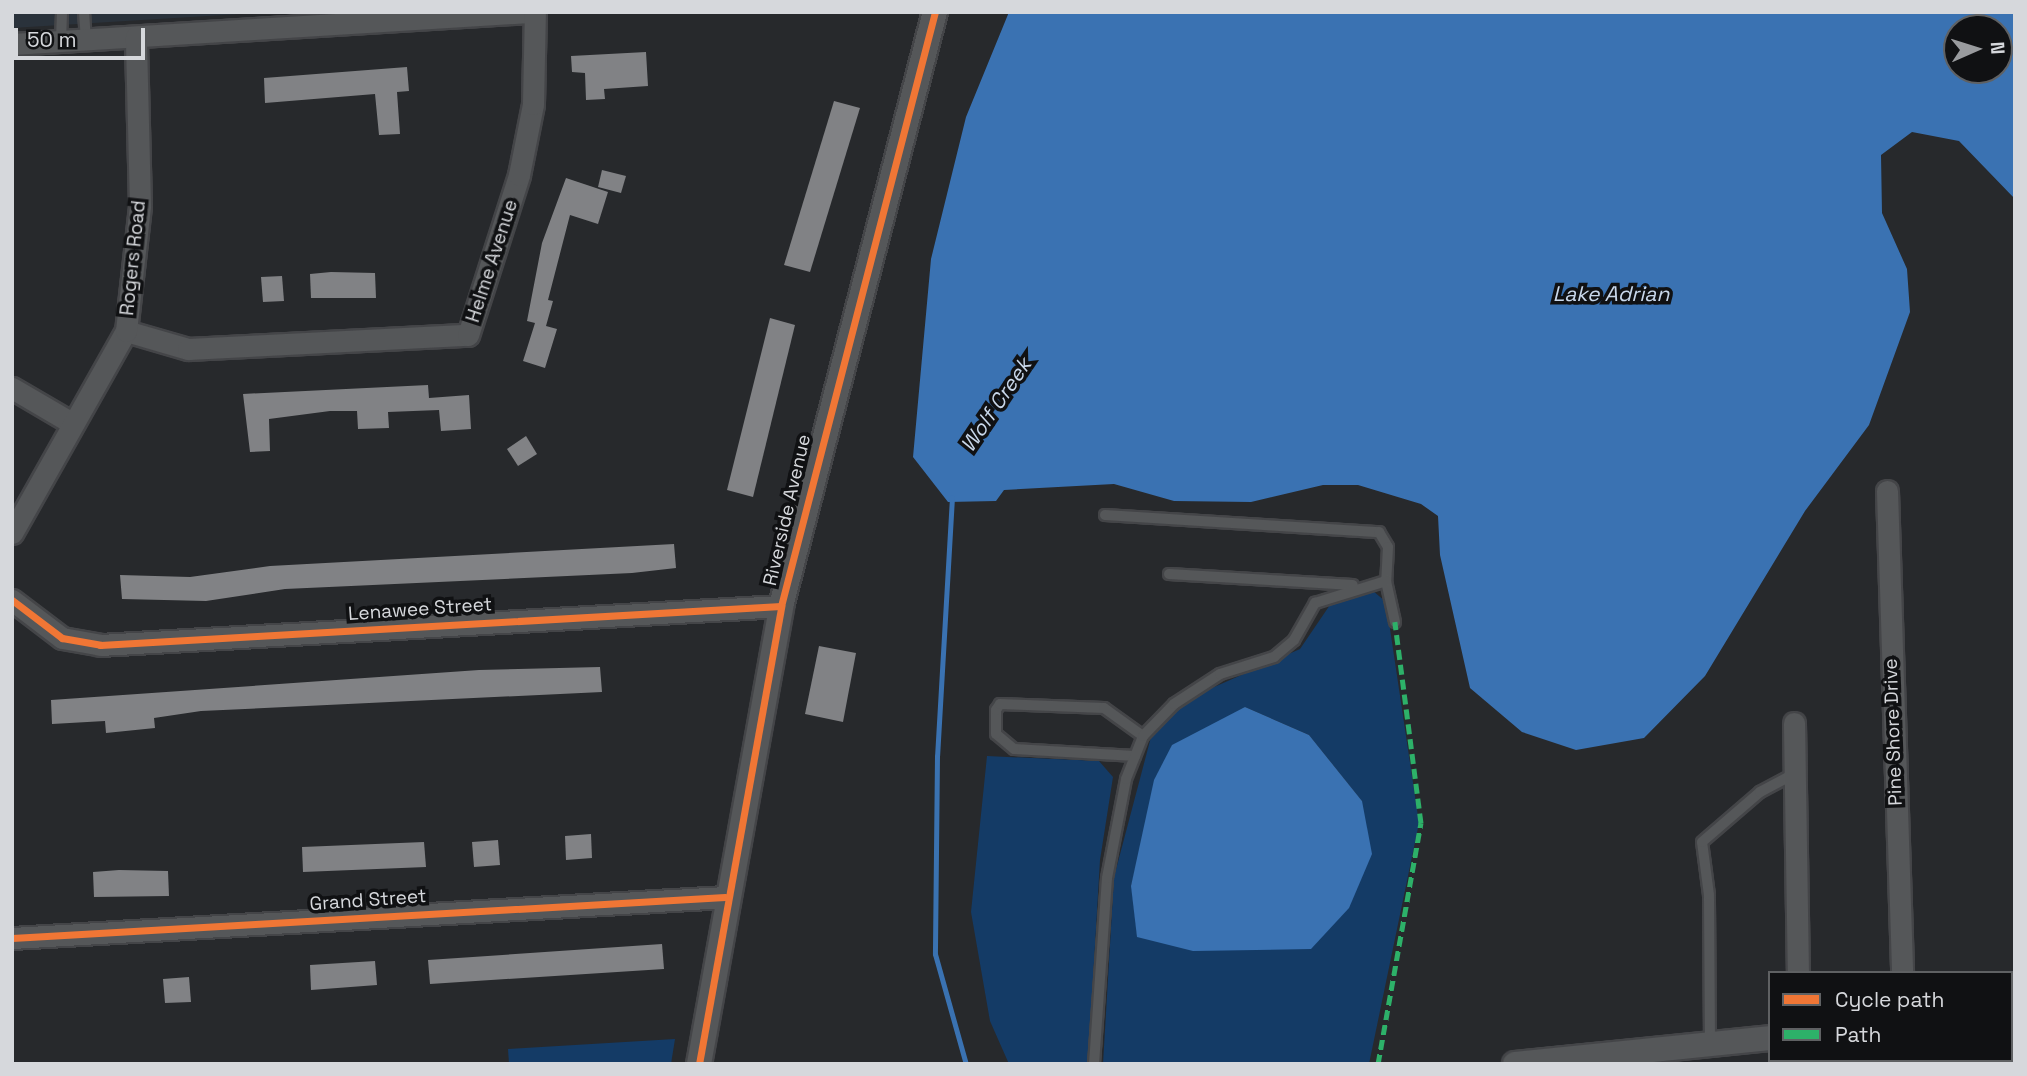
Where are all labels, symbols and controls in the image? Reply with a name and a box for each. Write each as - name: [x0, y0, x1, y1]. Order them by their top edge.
- scale bar: [18, 14, 149, 58]
- north arrow: [1943, 14, 2013, 84]
- text: 50 m: [27, 26, 77, 53]
- text: N: [1985, 41, 2010, 55]
- street label: Helme Avenue: [461, 197, 523, 325]
- street label: Rogers Road: [116, 199, 150, 317]
- water label: Lake Adrian: [1553, 281, 1669, 307]
- water label: Wolf Creek: [955, 353, 1037, 457]
- street label: Riverside Avenue: [758, 432, 816, 588]
- street label: Lenawee Street: [347, 593, 493, 625]
- street label: Pine Shore Drive: [1879, 658, 1907, 806]
- street label: Grand Street: [309, 885, 427, 915]
- legend: [1768, 971, 2013, 1062]
- text: Cycle path: [1835, 986, 1944, 1013]
- text: Path: [1835, 1021, 1881, 1048]

